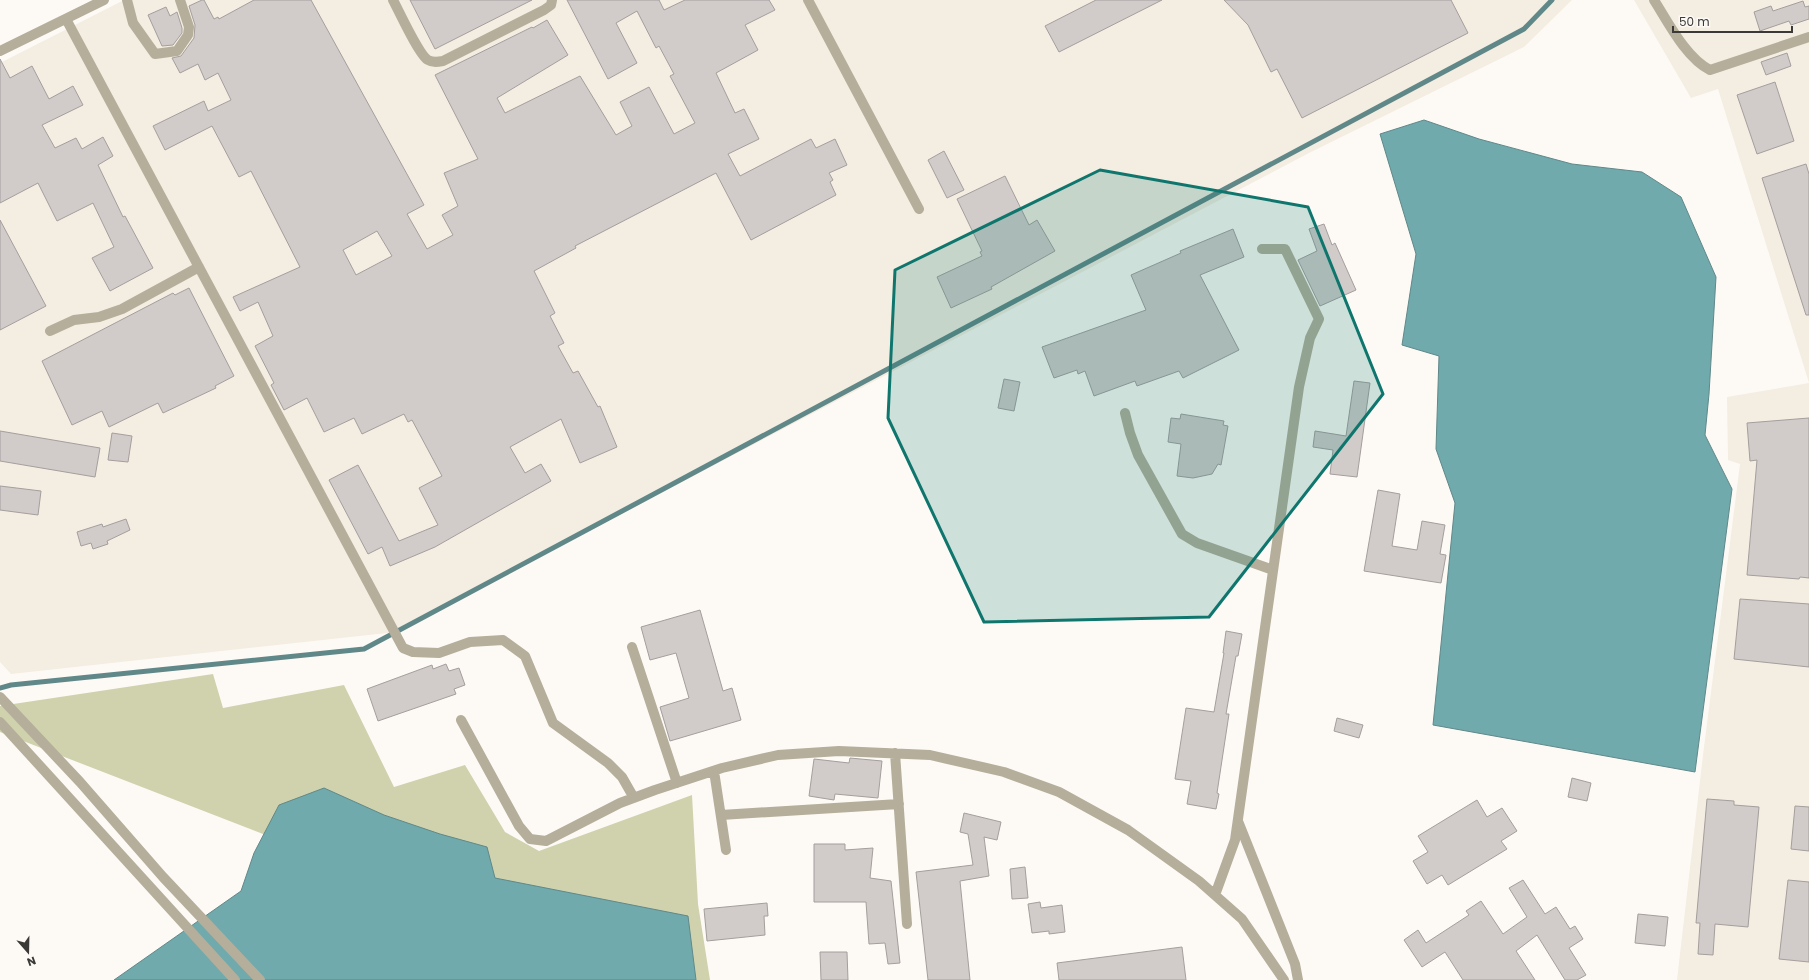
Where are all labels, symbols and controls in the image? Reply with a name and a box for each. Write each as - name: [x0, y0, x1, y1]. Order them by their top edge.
- scale bar: [1673, 8, 1792, 34]
- text: 50 m: [1679, 13, 1710, 30]
- north arrow: [8, 932, 48, 972]
- text: N: [25, 952, 38, 970]

